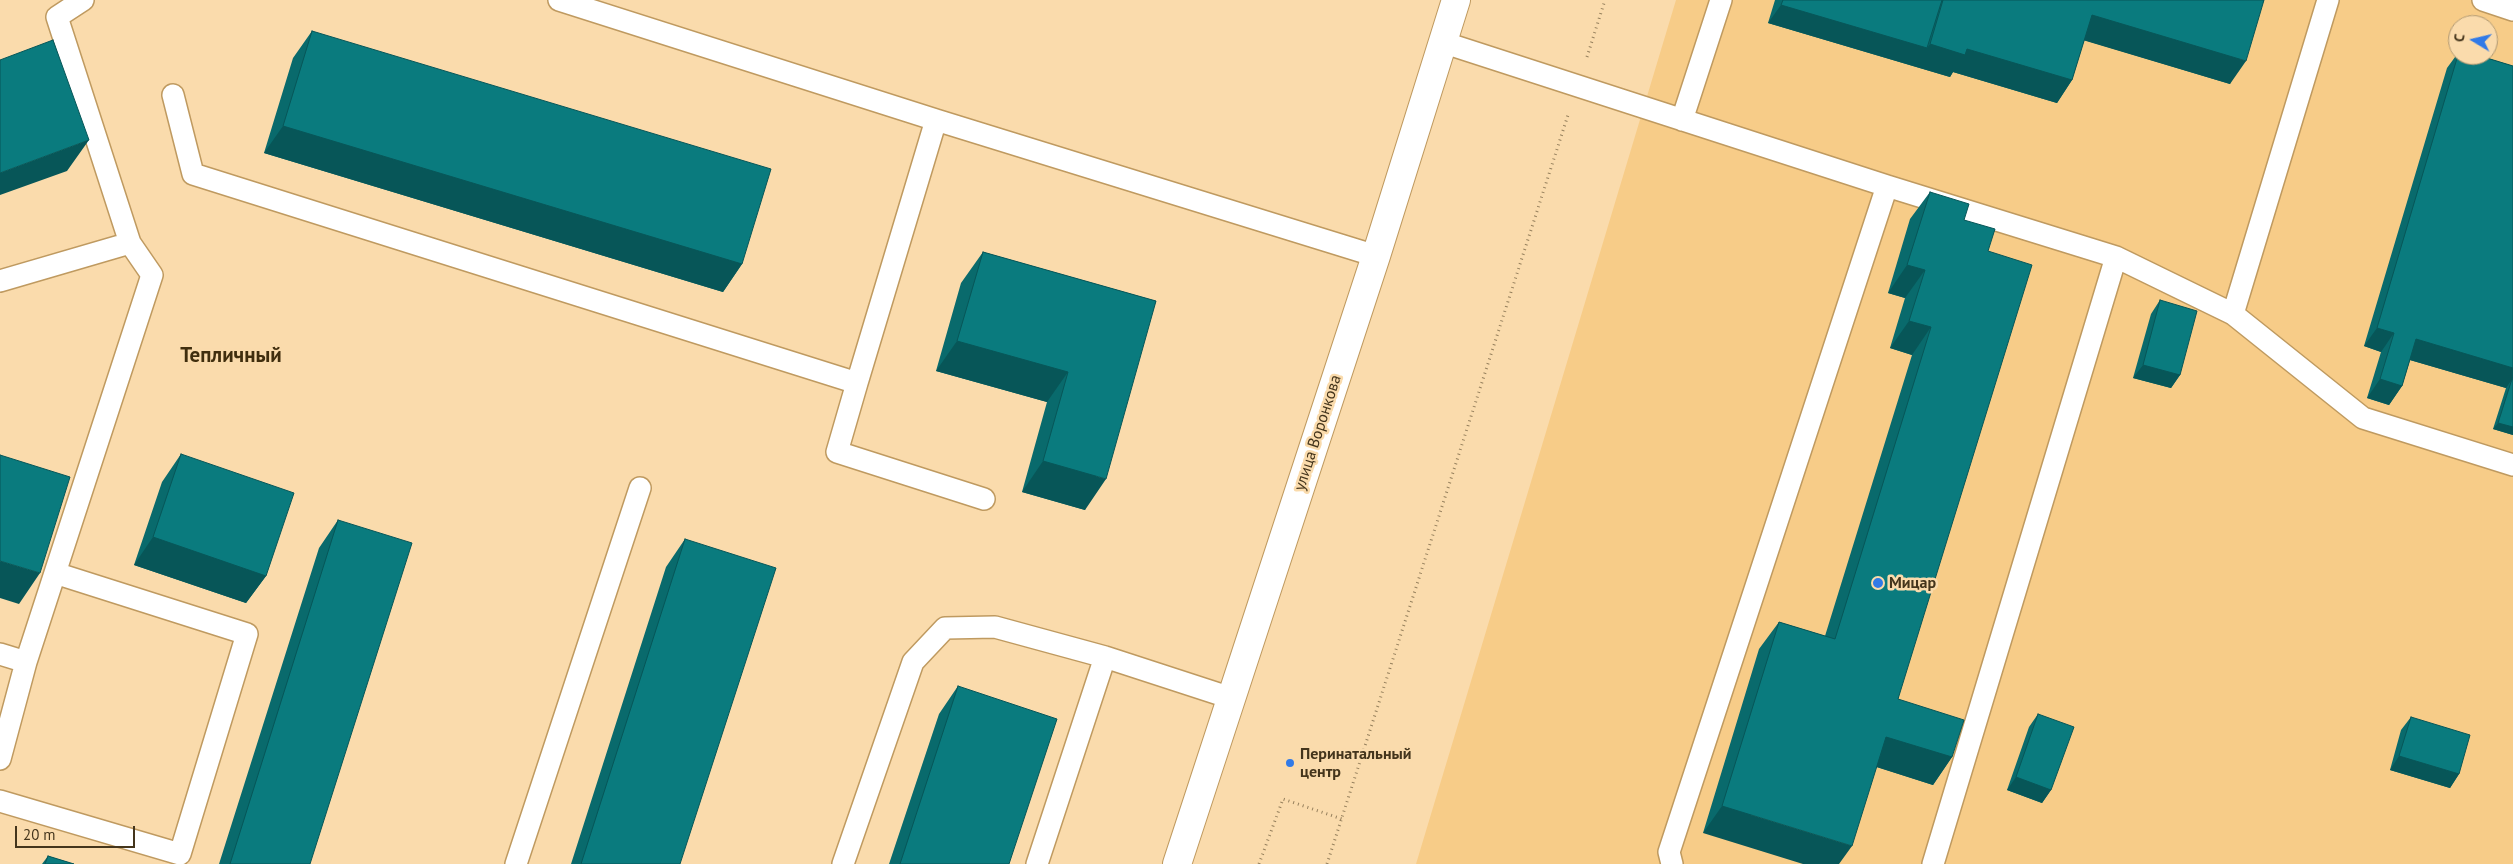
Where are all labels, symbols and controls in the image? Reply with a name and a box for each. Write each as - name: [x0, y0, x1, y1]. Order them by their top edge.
- north arrow: [2448, 15, 2498, 65]
- text: С: [2450, 33, 2469, 43]
- district label: Тепличный: [180, 343, 282, 369]
- street label: улица Воронкова: [1290, 373, 1346, 493]
- place label: Мицар: [1889, 573, 1936, 593]
- marker: Мицар: [1871, 576, 1885, 590]
- place label: Перинатальный центр: [1300, 744, 1412, 782]
- marker: Перинатальный центр: [1284, 757, 1296, 769]
- scale bar: [18, 816, 138, 848]
- text: 20 m: [23, 825, 56, 844]

